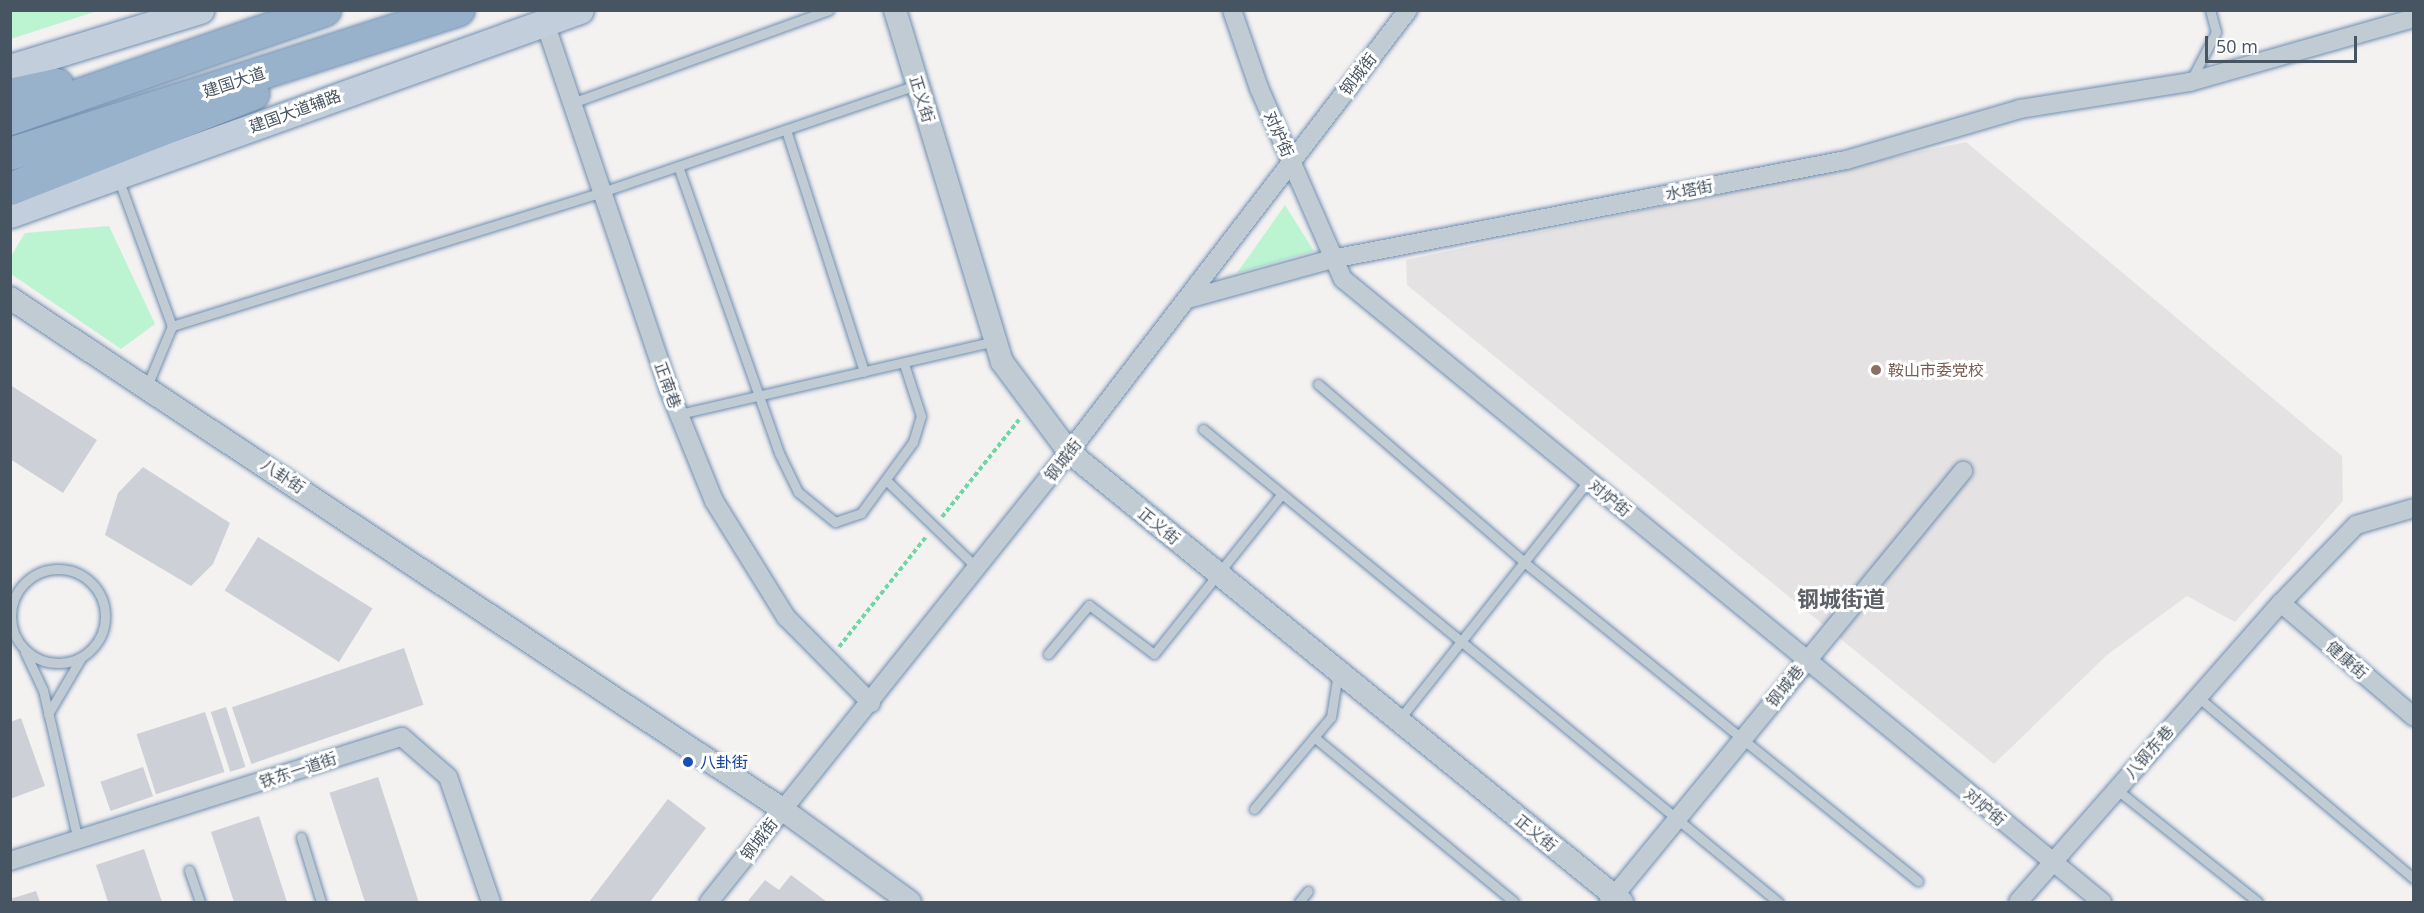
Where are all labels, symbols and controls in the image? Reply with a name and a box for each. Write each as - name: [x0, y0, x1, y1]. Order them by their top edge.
- scale bar: [2208, 24, 2360, 62]
- text: 50 m: [2216, 34, 2258, 58]
- street label: 钢城街: [1336, 49, 1380, 99]
- street label: 建国大道: [201, 63, 267, 101]
- street label: 正义街: [906, 73, 938, 125]
- street label: 建国大道辅路: [247, 86, 343, 136]
- street label: 对炉街: [1260, 108, 1298, 160]
- street label: 水塔街: [1664, 176, 1714, 204]
- street label: 正南巷: [651, 359, 685, 411]
- place label: 鞍山市委党校: [1888, 360, 1984, 380]
- marker: 鞍山市委党校: [1869, 363, 1883, 377]
- street label: 钢城街: [1041, 435, 1085, 485]
- street label: 八卦街: [258, 455, 308, 497]
- street label: 对炉街: [1585, 475, 1635, 521]
- street label: 正义街: [1134, 503, 1184, 549]
- district label: 钢城街道: [1797, 586, 1885, 612]
- street label: 健康街: [2323, 637, 2371, 683]
- street label: 钢城巷: [1762, 661, 1808, 711]
- street label: 八钢东巷: [2121, 722, 2177, 782]
- street label: 铁东一道街: [257, 749, 339, 791]
- place label: 八卦街: [700, 752, 748, 772]
- marker: 八卦街: [681, 755, 695, 769]
- street label: 对炉街: [1960, 784, 2010, 830]
- street label: 正义街: [1511, 810, 1561, 856]
- street label: 钢城街: [737, 814, 781, 864]

